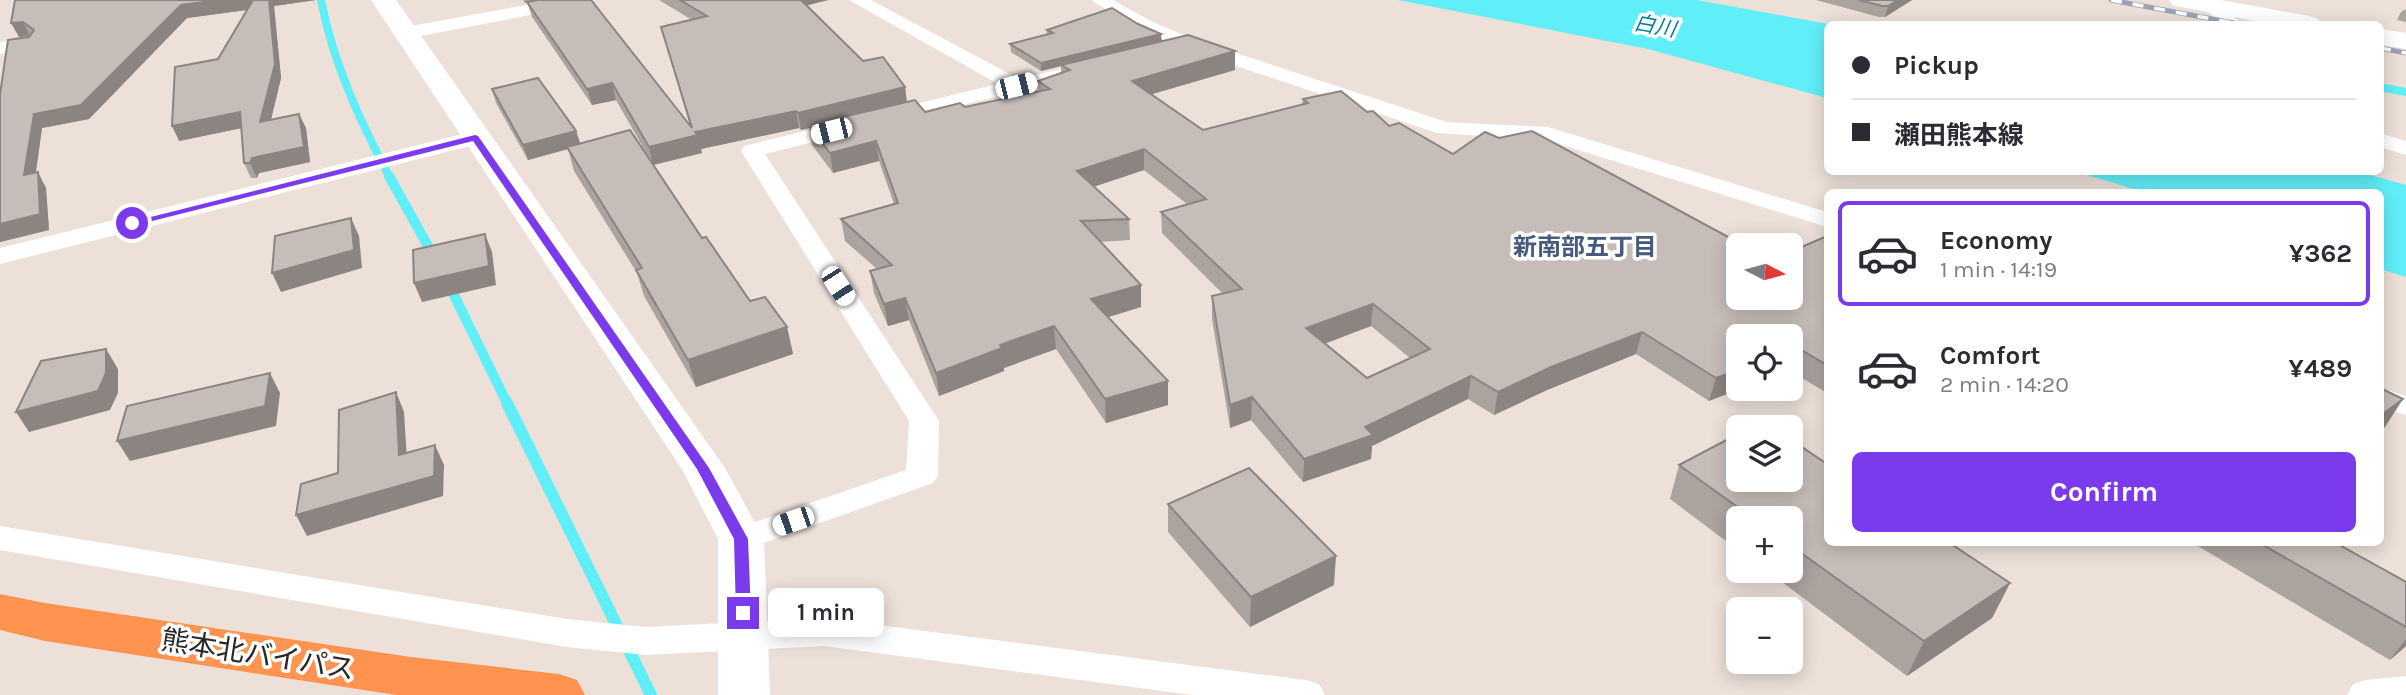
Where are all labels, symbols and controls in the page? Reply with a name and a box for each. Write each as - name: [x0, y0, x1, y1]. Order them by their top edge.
- water label: 白川: [1632, 11, 1680, 42]
- text: Pickup: [1894, 50, 1979, 81]
- car: [994, 71, 1039, 101]
- car: [809, 116, 854, 146]
- text: 瀬田熊本線: [1894, 120, 2024, 151]
- route start: [116, 207, 148, 239]
- icon: car: [1856, 222, 1919, 285]
- text: Economy: [1940, 225, 2052, 256]
- district label: 新南部五丁目: [1513, 233, 1657, 261]
- north arrow: [1726, 233, 1802, 310]
- map controls: [1726, 233, 1803, 674]
- text: ¥362: [2289, 238, 2352, 269]
- text: 1 min · 14:19: [1940, 256, 2057, 283]
- car: [818, 263, 859, 309]
- button: locate: [1726, 324, 1803, 401]
- icon: car: [1856, 337, 1919, 400]
- text: Comfort: [1940, 340, 2041, 371]
- text: ¥489: [2289, 353, 2352, 384]
- text: 2 min · 14:20: [1940, 371, 2069, 398]
- button: layers: [1726, 415, 1803, 492]
- button: Confirm: [1852, 452, 2356, 532]
- car: [770, 504, 817, 538]
- button: +: [1726, 506, 1803, 583]
- callout: 1 min: [768, 588, 883, 638]
- route end: [727, 597, 759, 629]
- button: −: [1726, 597, 1803, 674]
- text: 1 min: [797, 599, 855, 626]
- street label: 熊本北バイパス: [159, 623, 357, 686]

